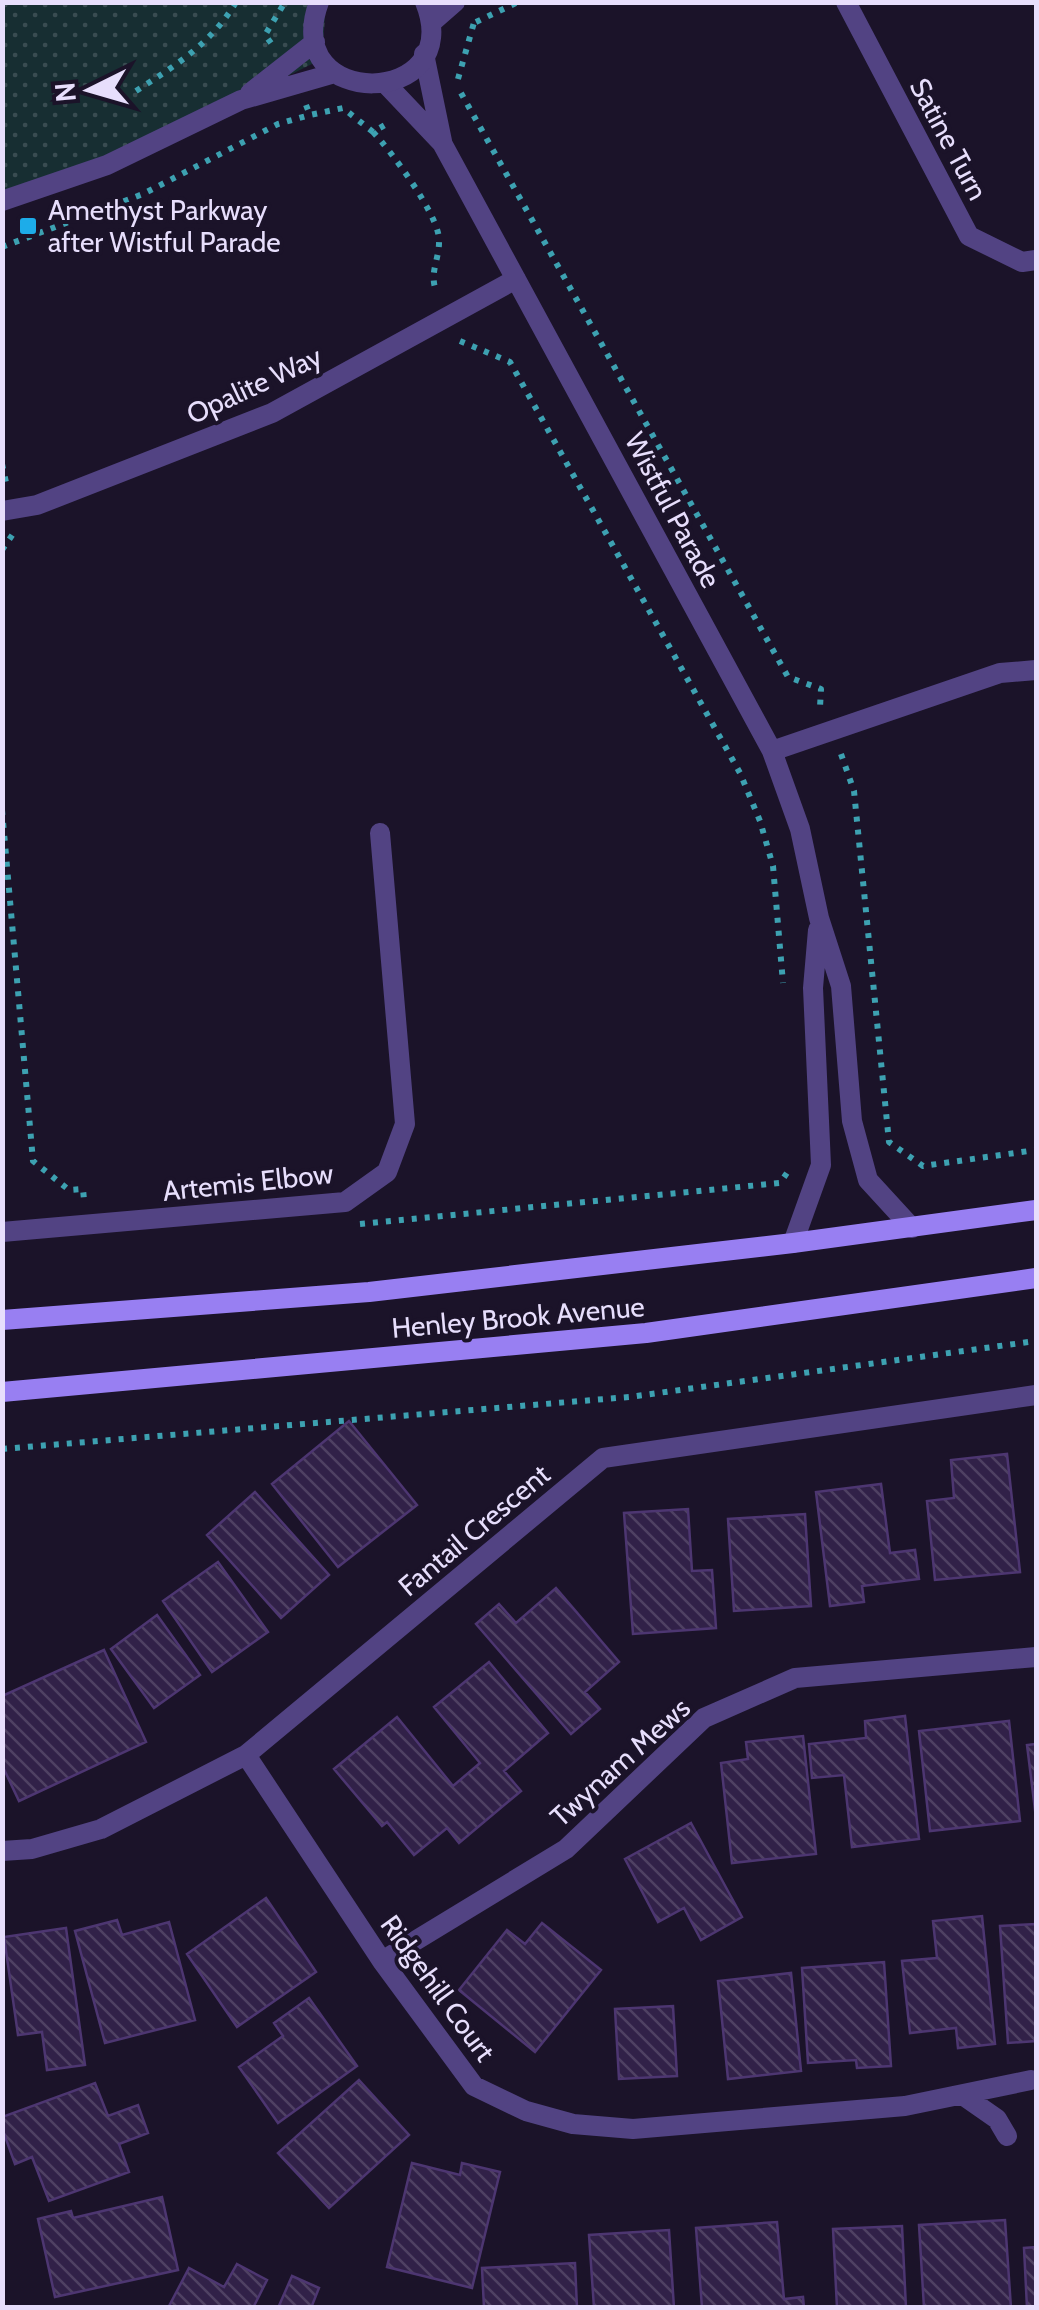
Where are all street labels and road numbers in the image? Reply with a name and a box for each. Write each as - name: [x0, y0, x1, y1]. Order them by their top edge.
- street label: Satine Turn: [903, 72, 995, 206]
- street label: Opalite Way: [181, 339, 327, 431]
- street label: Wistful Parade: [618, 426, 728, 594]
- street label: Artemis Elbow: [161, 1156, 335, 1208]
- street label: Henley Brook Avenue: [390, 1289, 646, 1345]
- street label: Fantail Crescent: [392, 1457, 556, 1603]
- street label: Twynam Mews: [543, 1691, 697, 1833]
- street label: Ridgehill Court: [374, 1908, 502, 2068]

